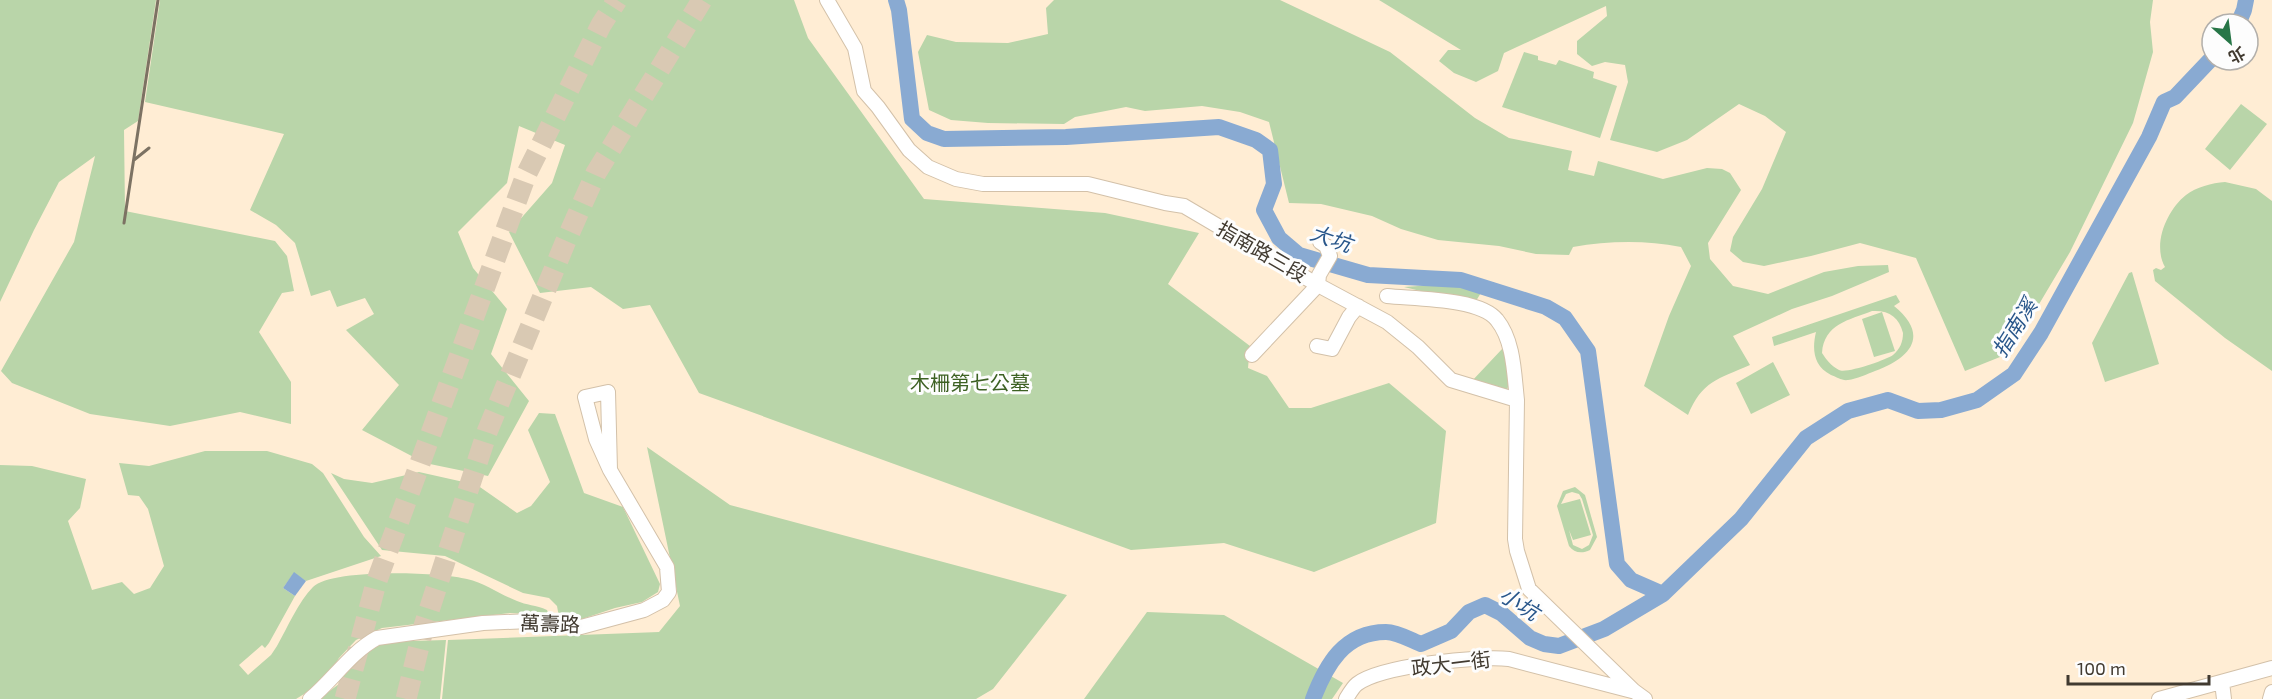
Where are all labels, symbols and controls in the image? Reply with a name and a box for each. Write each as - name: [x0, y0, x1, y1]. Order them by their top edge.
- north arrow: [2200, 12, 2260, 72]
- text: 北: [2226, 44, 2249, 68]
- street label: 指南路三段: [1213, 216, 1312, 287]
- water label: 大坑: [1308, 219, 1358, 257]
- water label: 指南溪: [1986, 291, 2043, 361]
- park label: 木柵第七公墓: [910, 370, 1030, 394]
- water label: 小坑: [1495, 581, 1547, 626]
- street label: 萬壽路: [520, 610, 580, 636]
- street label: 政大一街: [1410, 646, 1492, 680]
- scale bar: [2068, 648, 2209, 686]
- text: 100 m: [2077, 657, 2126, 679]

